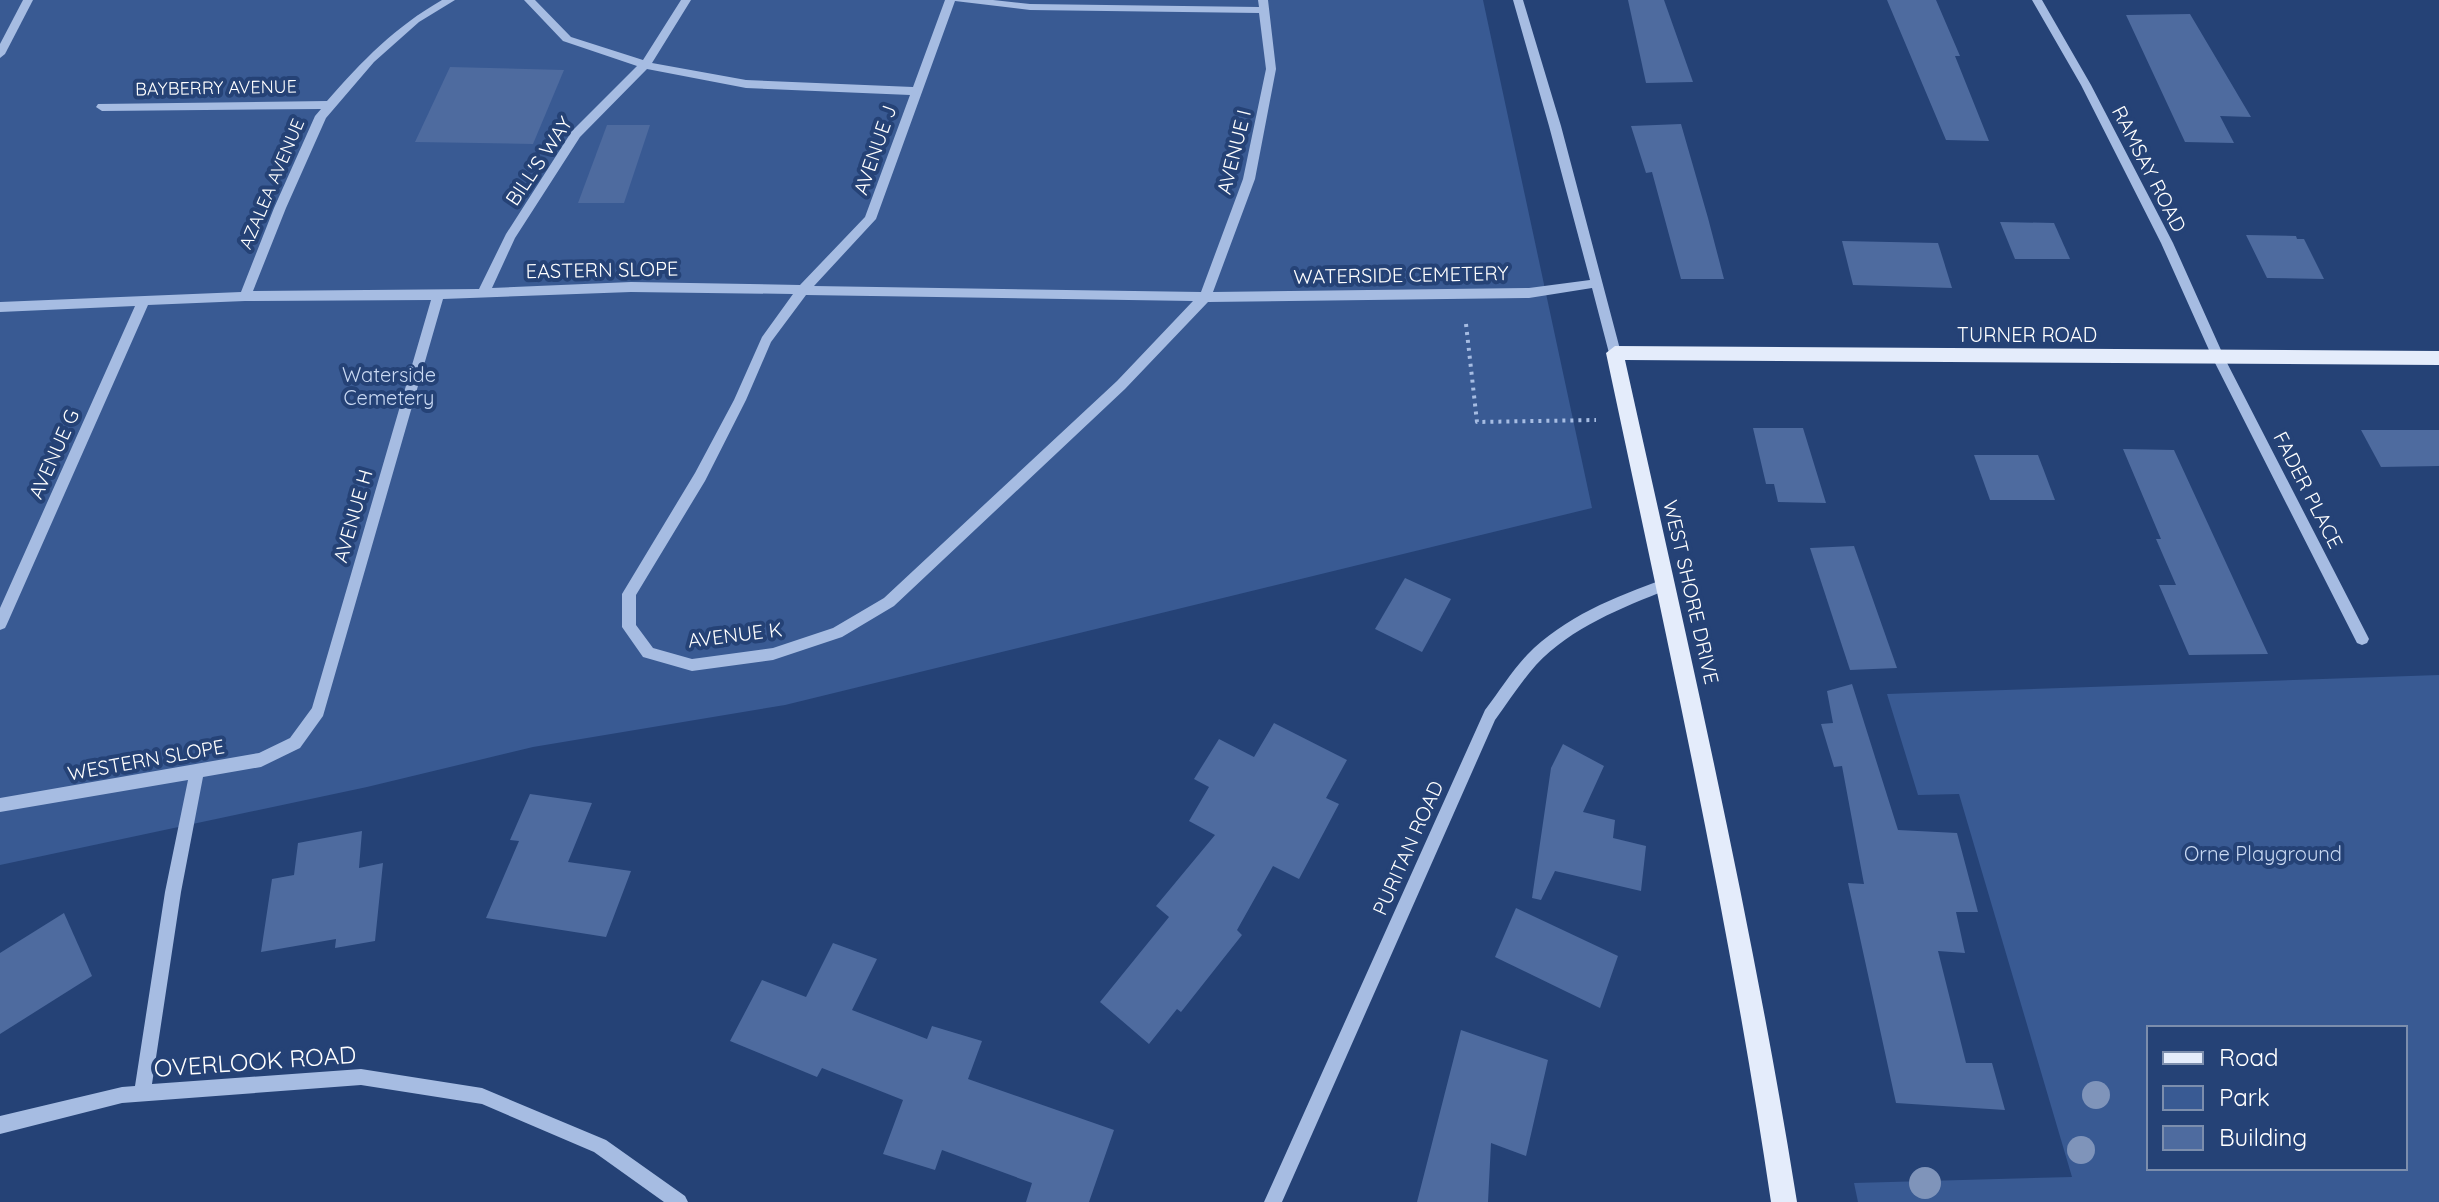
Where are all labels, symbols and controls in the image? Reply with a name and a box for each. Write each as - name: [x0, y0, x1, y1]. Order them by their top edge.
- street label: BAYBERRY AVENUE: [135, 75, 297, 100]
- street label: RAMSAY ROAD: [2107, 101, 2192, 236]
- street label: AVENUE J: [848, 102, 901, 198]
- street label: AVENUE I: [1211, 107, 1256, 197]
- street label: BILL'S WAY: [500, 111, 577, 210]
- street label: AZALEA AVENUE: [234, 115, 309, 253]
- street label: EASTERN SLOPE: [525, 256, 679, 283]
- street label: WATERSIDE CEMETERY: [1293, 260, 1509, 289]
- street label: TURNER ROAD: [1957, 322, 2097, 347]
- park label: Waterside Cemetery: [342, 362, 436, 410]
- street label: AVENUE G: [23, 405, 84, 502]
- street label: FADER PLACE: [2268, 427, 2349, 552]
- street label: AVENUE H: [327, 466, 378, 565]
- street label: WEST SHORE DRIVE: [1658, 497, 1725, 686]
- street label: AVENUE K: [686, 616, 784, 653]
- street label: WESTERN SLOPE: [65, 733, 226, 786]
- street label: PURITAN ROAD: [1367, 777, 1448, 919]
- park label: Orne Playground: [2184, 841, 2342, 866]
- legend: [2147, 1026, 2407, 1170]
- street label: OVERLOOK ROAD: [153, 1039, 357, 1083]
- text: Road: [2219, 1042, 2279, 1072]
- text: Park: [2219, 1082, 2270, 1112]
- text: Building: [2219, 1122, 2307, 1152]

